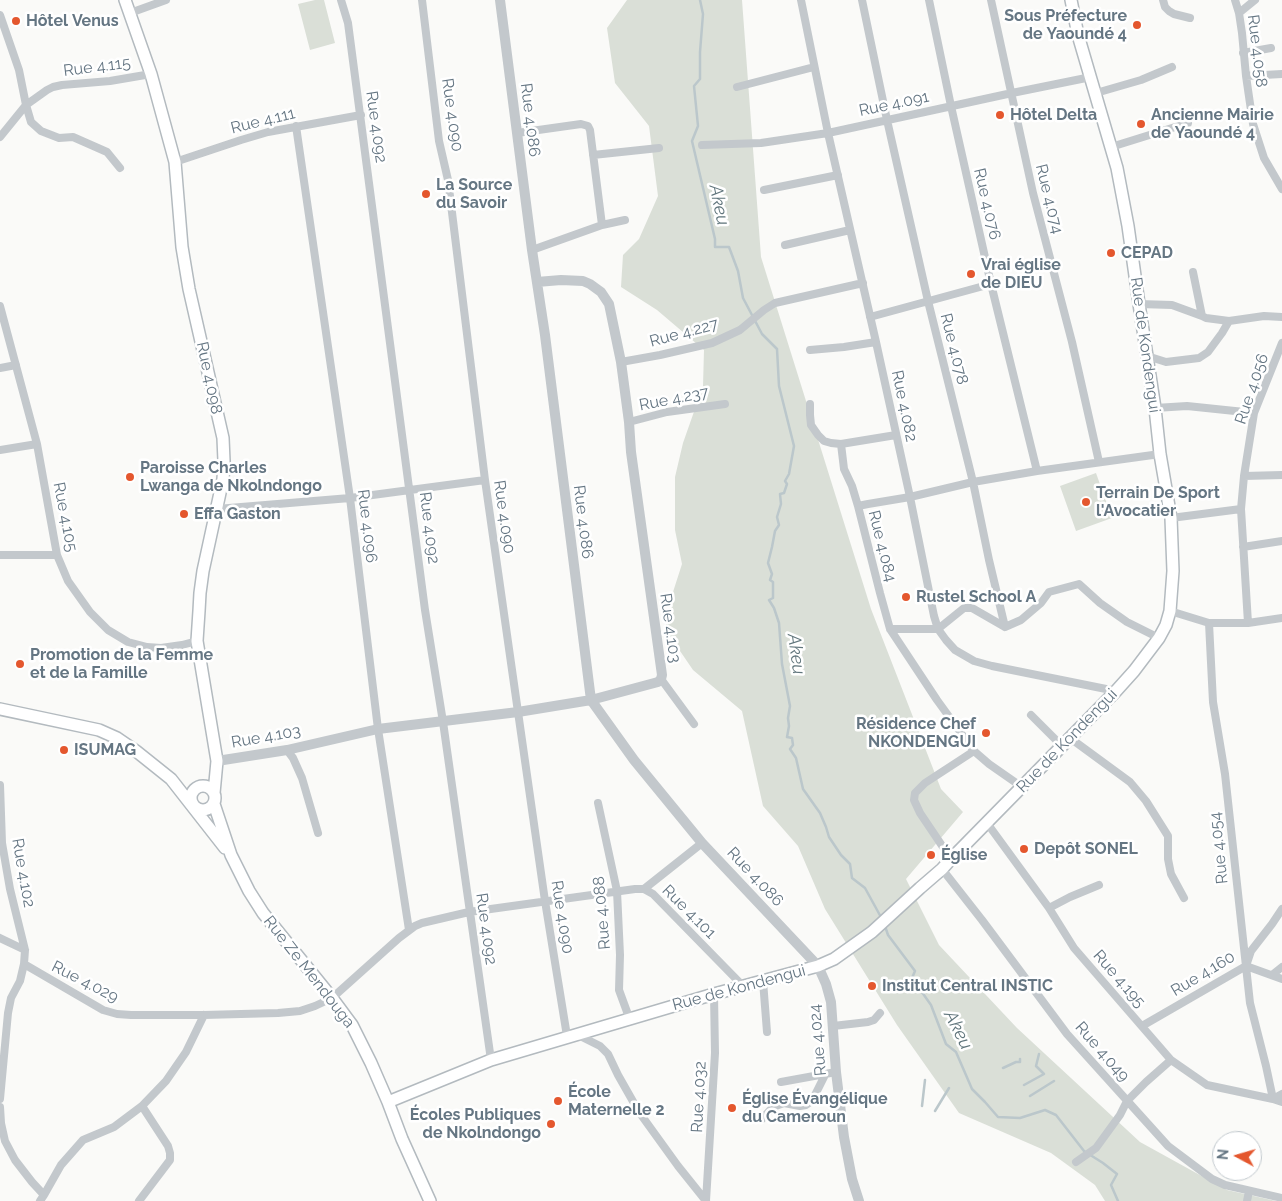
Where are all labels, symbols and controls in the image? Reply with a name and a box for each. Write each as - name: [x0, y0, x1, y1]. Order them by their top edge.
- place label: Sous Préfecture de Yaoundé 4: [1004, 6, 1127, 44]
- place label: Hôtel Venus: [26, 11, 119, 31]
- street label: Rue 4.058: [1243, 14, 1271, 88]
- marker: Hôtel Venus: [10, 15, 22, 27]
- marker: Sous Préfecture de Yaoundé 4: [1131, 19, 1143, 31]
- street label: Rue 4.115: [62, 53, 132, 81]
- street label: Rue 4.090: [437, 77, 467, 153]
- street label: Rue 4.086: [516, 82, 544, 158]
- street label: Rue 4.091: [857, 87, 931, 121]
- street label: Rue 4.092: [361, 90, 391, 164]
- street label: Rue 4.111: [229, 104, 297, 138]
- place label: Hôtel Delta: [1010, 105, 1097, 125]
- place label: Ancienne Mairie de Yaoundé 4: [1151, 105, 1274, 143]
- marker: Hôtel Delta: [994, 109, 1006, 121]
- marker: Ancienne Mairie de Yaoundé 4: [1135, 118, 1147, 130]
- street label: Rue 4.074: [1031, 162, 1067, 236]
- street label: Rue 4.076: [969, 166, 1005, 242]
- place label: La Source du Savoir: [436, 175, 512, 213]
- water label: Akeu: [704, 183, 734, 227]
- marker: La Source du Savoir: [420, 188, 432, 200]
- place label: CEPAD: [1121, 243, 1173, 263]
- marker: CEPAD: [1105, 247, 1117, 259]
- place label: Vrai église de DIEU: [981, 255, 1061, 293]
- marker: Vrai église de DIEU: [965, 268, 977, 280]
- street label: Rue de Kondengui: [1126, 276, 1164, 414]
- street label: Rue 4.078: [936, 311, 972, 387]
- street label: Rue 4.227: [648, 315, 720, 351]
- street label: Rue 4.098: [192, 340, 226, 416]
- street label: Rue 4.056: [1231, 351, 1273, 427]
- street label: Rue 4.082: [887, 368, 921, 444]
- street label: Rue 4.237: [638, 383, 710, 415]
- place label: Paroisse Charles Lwanga de Nkolndongo: [140, 458, 322, 496]
- marker: Paroisse Charles Lwanga de Nkolndongo: [124, 471, 136, 483]
- street label: Rue 4.090: [489, 479, 519, 555]
- street label: Rue 4.105: [49, 481, 81, 553]
- place label: Terrain De Sport l'Avocatier: [1096, 483, 1220, 521]
- street label: Rue 4.086: [569, 484, 597, 560]
- street label: Rue 4.096: [353, 488, 381, 564]
- street label: Rue 4.092: [415, 491, 443, 565]
- marker: Terrain De Sport l'Avocatier: [1080, 496, 1092, 508]
- place label: Effa Gaston: [194, 504, 281, 524]
- marker: Effa Gaston: [178, 508, 190, 520]
- street label: Rue 4.084: [864, 508, 900, 584]
- place label: Rustel School A: [916, 587, 1036, 607]
- marker: Rustel School A: [900, 591, 912, 603]
- street label: Rue 4.103: [656, 592, 684, 664]
- water label: Akeu: [782, 632, 810, 676]
- place label: Promotion de la Femme et de la Famille: [30, 645, 213, 683]
- marker: Promotion de la Femme et de la Famille: [14, 658, 26, 670]
- street label: Rue de Kondengui: [1013, 685, 1121, 797]
- place label: Résidence Chef NKONDENGUI: [856, 714, 976, 752]
- street label: Rue 4.103: [230, 721, 302, 753]
- marker: Résidence Chef NKONDENGUI: [980, 727, 992, 739]
- place label: ISUMAG: [74, 740, 136, 760]
- marker: ISUMAG: [58, 744, 70, 756]
- street label: Rue 4.054: [1206, 811, 1232, 885]
- street label: Rue 4.102: [7, 837, 39, 909]
- place label: Depôt SONEL: [1034, 839, 1138, 859]
- street label: Rue 4.086: [723, 843, 787, 911]
- marker: Depôt SONEL: [1018, 843, 1030, 855]
- place label: Église: [941, 845, 987, 865]
- marker: Église: [925, 849, 937, 861]
- street label: Rue 4.088: [589, 875, 615, 951]
- street label: Rue 4.090: [547, 879, 577, 955]
- street label: Rue 4.101: [658, 881, 720, 943]
- street label: Rue 4.092: [471, 892, 501, 966]
- street label: Rue Ze Mendouga: [259, 912, 359, 1032]
- street label: Rue 4.195: [1089, 946, 1149, 1012]
- street label: Rue 4.160: [1167, 947, 1239, 1001]
- street label: Rue 4.029: [48, 957, 122, 1007]
- street label: Rue de Kondengui: [670, 961, 808, 1015]
- place label: Institut Central INSTIC: [882, 976, 1053, 996]
- marker: Institut Central INSTIC: [866, 980, 878, 992]
- street label: Rue 4.024: [805, 1003, 831, 1077]
- water label: Akeu: [939, 1007, 977, 1053]
- street label: Rue 4.049: [1071, 1018, 1133, 1086]
- street label: Rue 4.032: [688, 1061, 710, 1133]
- place label: École Maternelle 2: [568, 1082, 664, 1120]
- place label: Église Évangélique du Cameroun: [742, 1089, 887, 1127]
- marker: École Maternelle 2: [552, 1095, 564, 1107]
- marker: Église Évangélique du Cameroun: [726, 1102, 738, 1114]
- place label: Écoles Publiques de Nkolndongo: [410, 1105, 541, 1143]
- marker: Écoles Publiques de Nkolndongo: [545, 1118, 557, 1130]
- north arrow: [1212, 1131, 1262, 1181]
- text: N: [1215, 1148, 1232, 1161]

